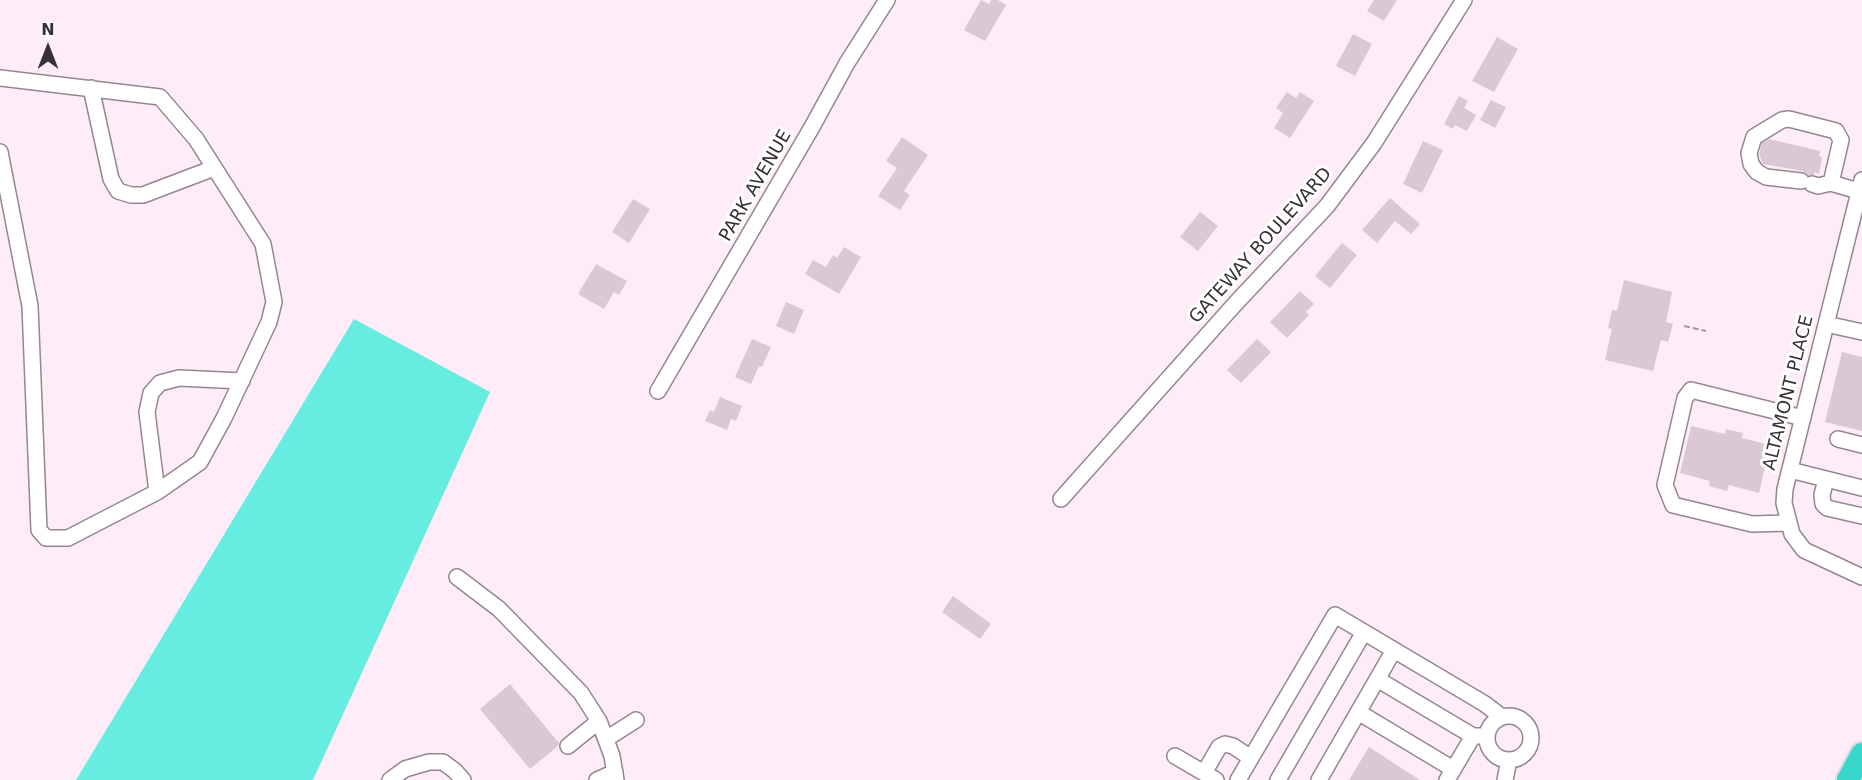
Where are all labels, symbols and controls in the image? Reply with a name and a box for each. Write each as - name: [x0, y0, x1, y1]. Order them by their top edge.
- north arrow: [18, 18, 78, 78]
- text: N: [41, 20, 55, 39]
- street label: PARK AVENUE: [715, 127, 797, 245]
- street label: GATEWAY BOULEVARD: [1185, 164, 1337, 328]
- street label: ALTAMONT PLACE: [1759, 313, 1819, 473]

